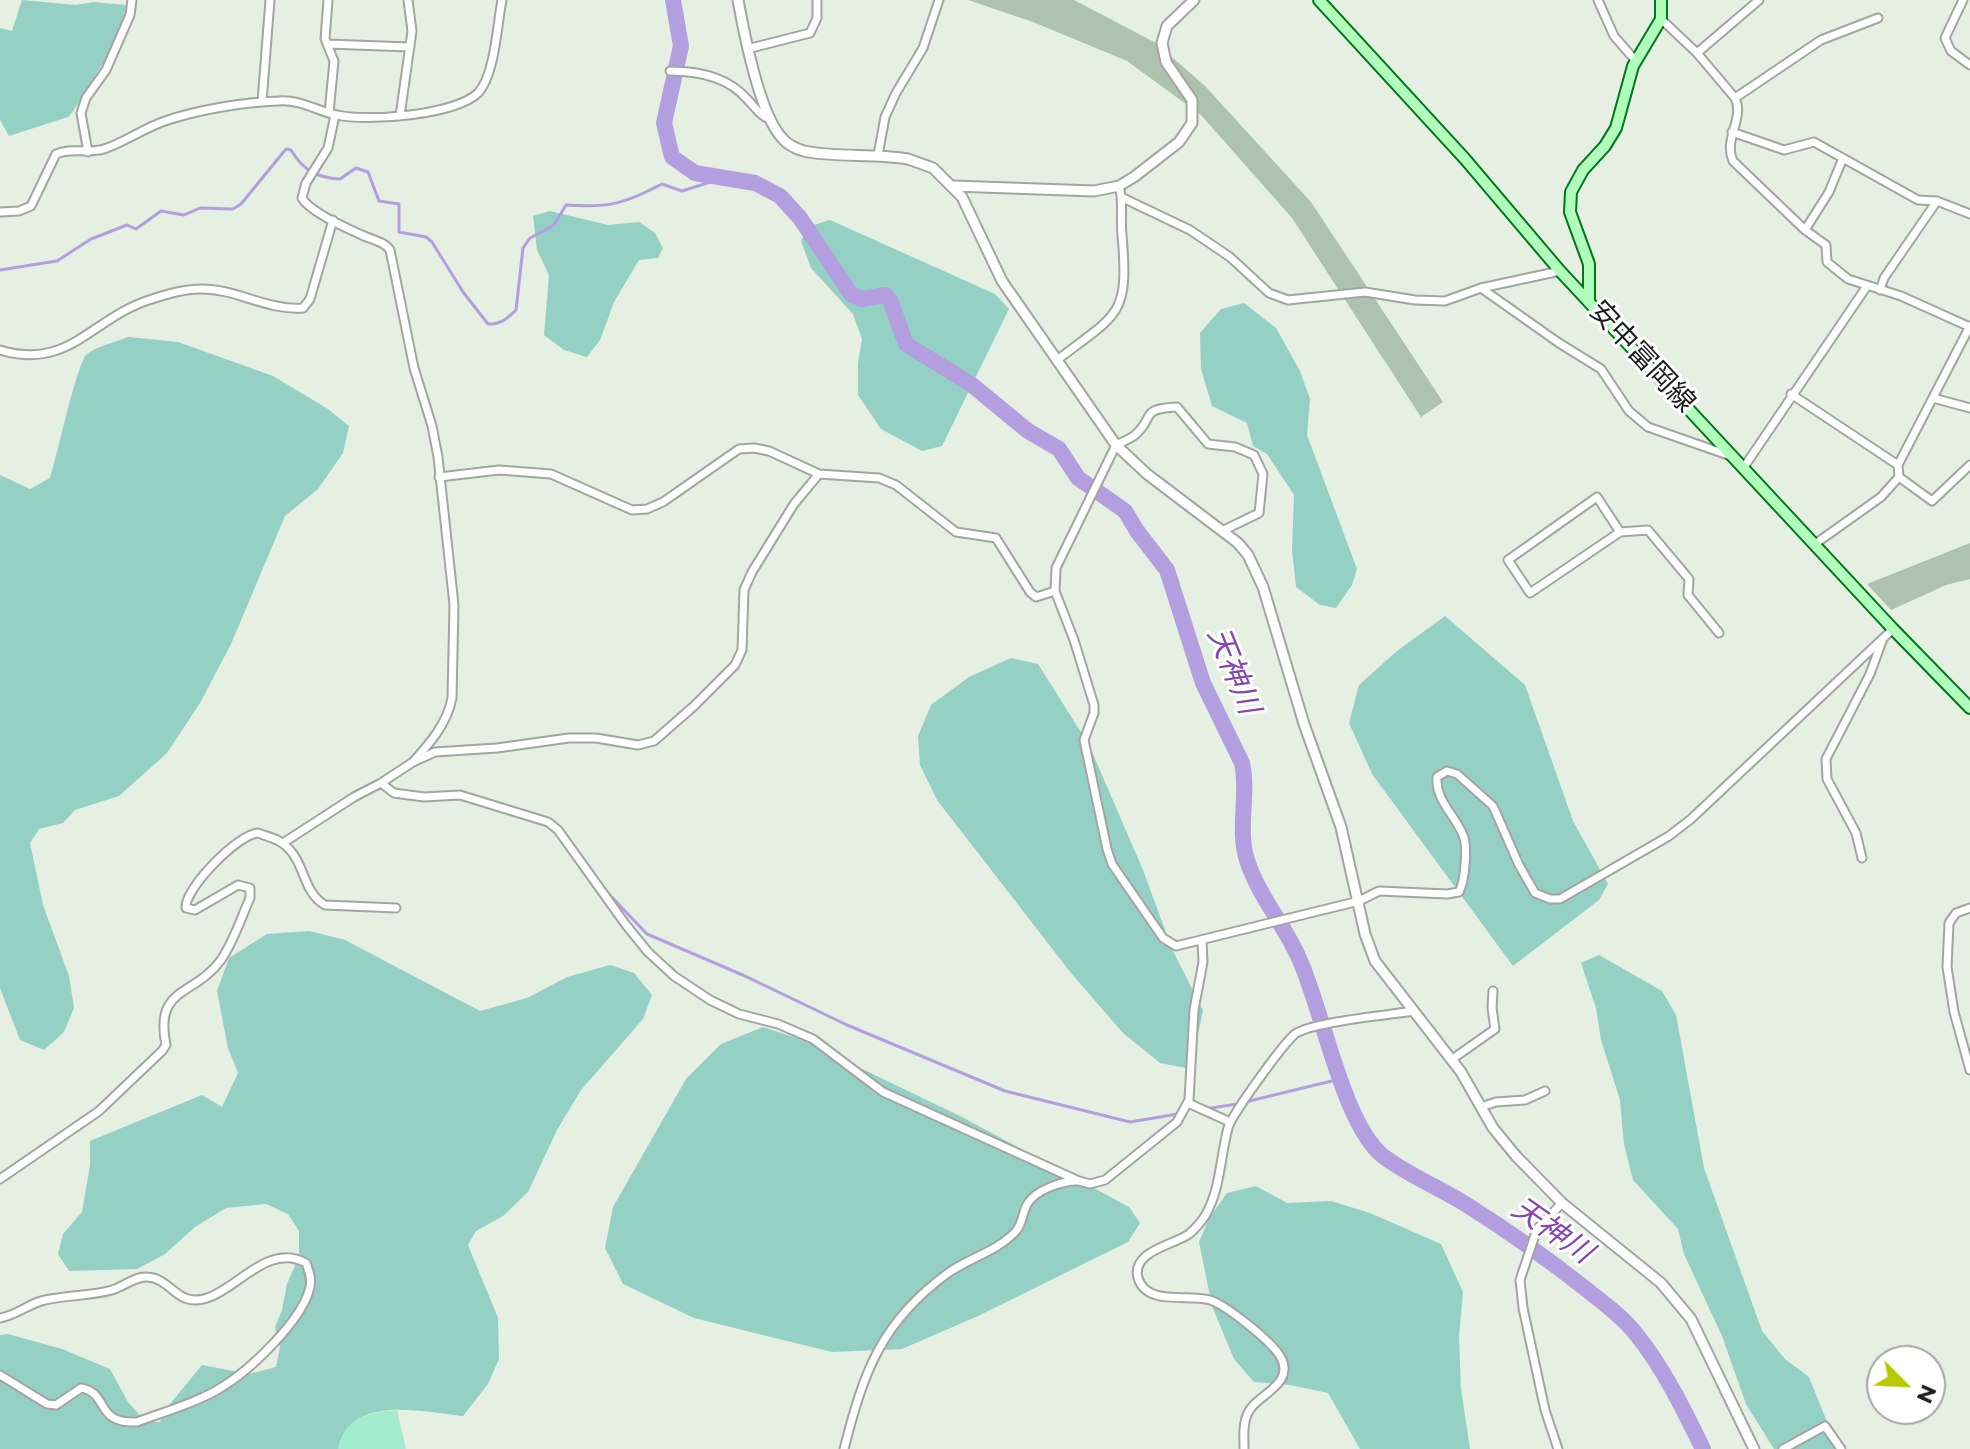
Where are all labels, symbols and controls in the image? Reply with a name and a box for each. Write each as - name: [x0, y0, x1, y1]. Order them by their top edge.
- street label: 安中富岡線: [1582, 294, 1702, 420]
- water label: 天神川: [1199, 623, 1267, 719]
- water label: 天神川: [1505, 1190, 1599, 1272]
- north arrow: [1866, 1345, 1946, 1425]
- text: N: [1911, 1381, 1943, 1408]

